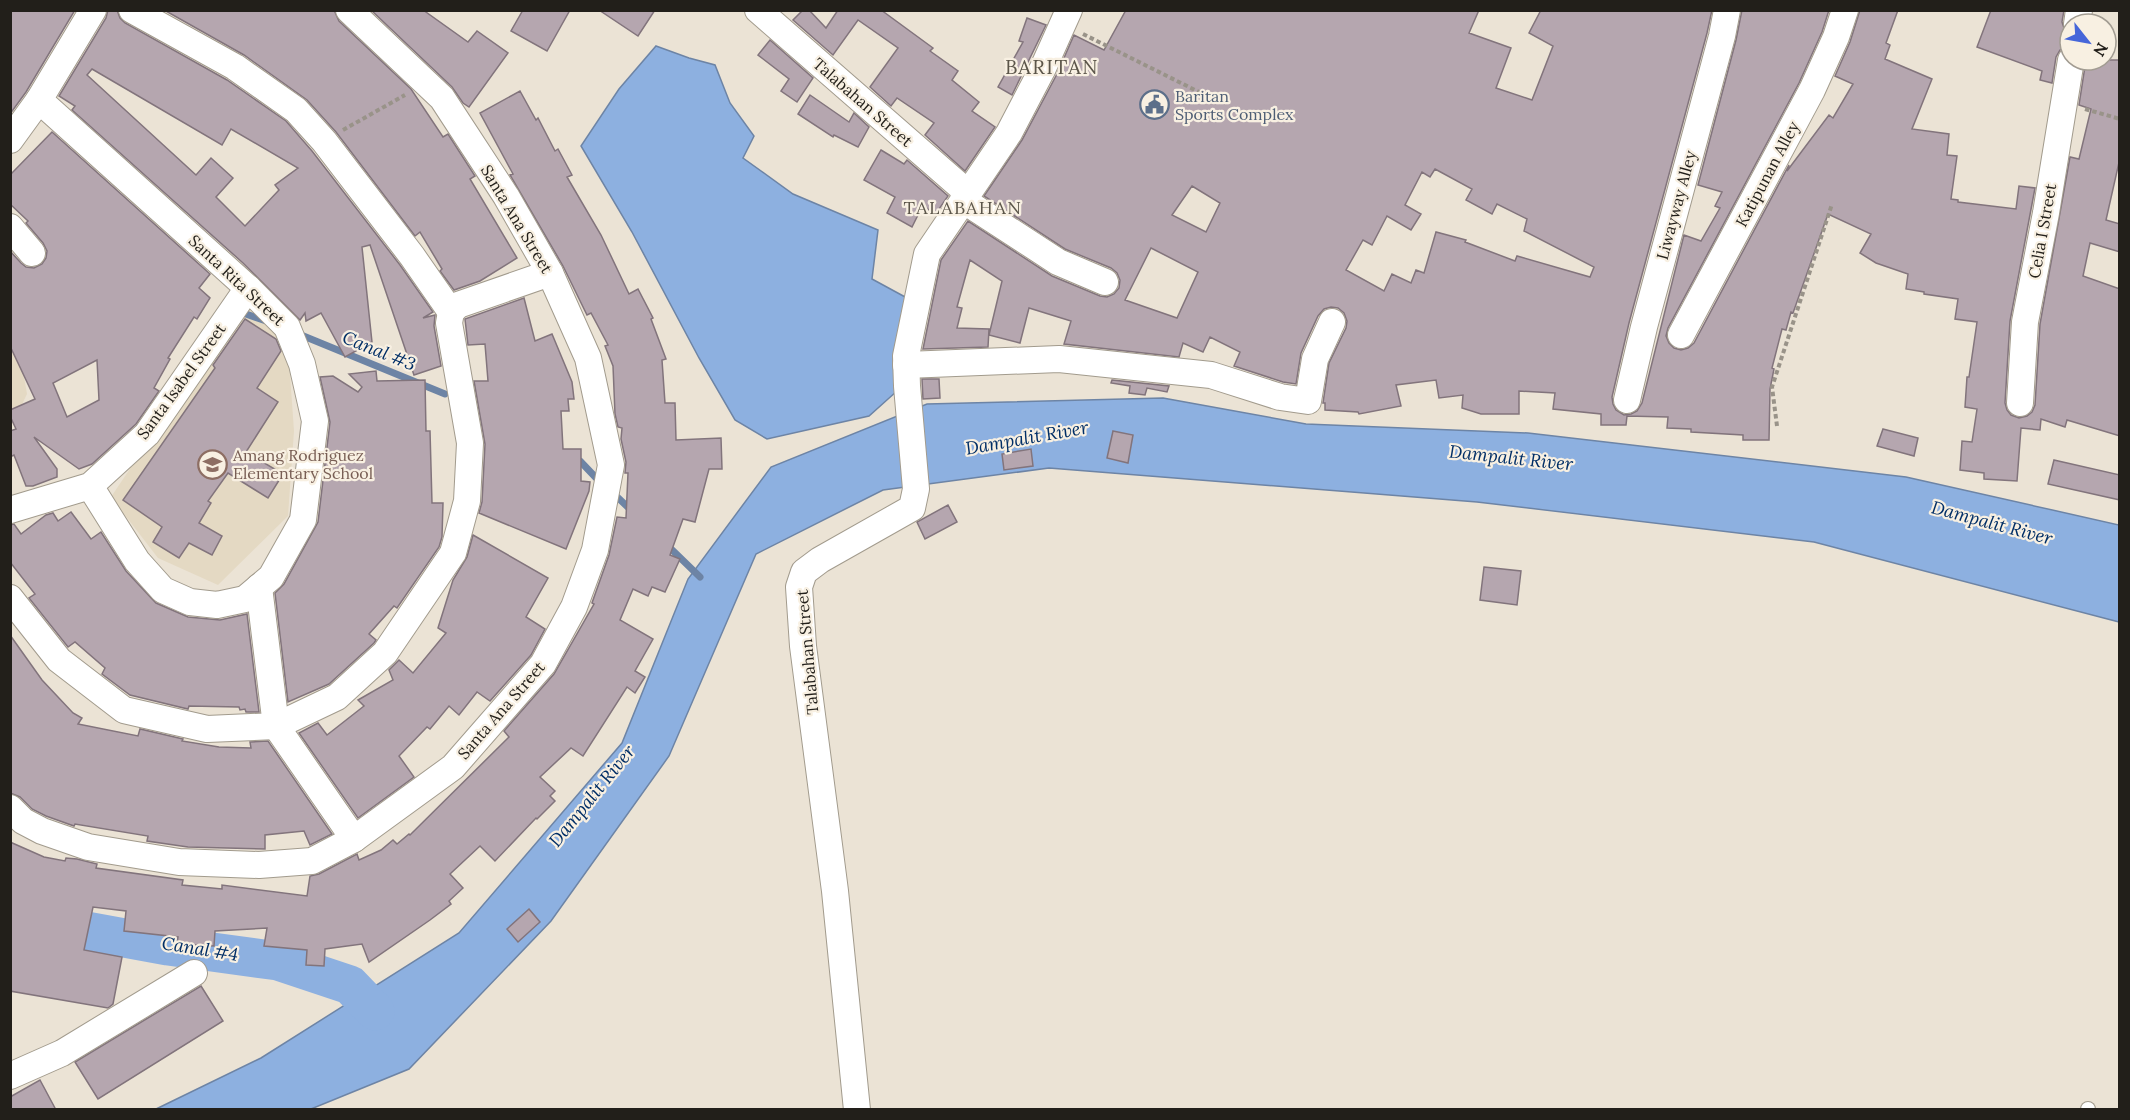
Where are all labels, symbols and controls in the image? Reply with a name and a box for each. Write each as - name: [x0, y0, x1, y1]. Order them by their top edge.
- north arrow: [2058, 12, 2118, 72]
- text: N: [2089, 39, 2113, 60]
- street label: Talabahan Street: [809, 53, 917, 151]
- district label: BARITAN: [1005, 54, 1099, 79]
- place label: Baritan Sports Complex: [1175, 86, 1294, 124]
- public building icon: Baritan Sports Complex: [1138, 89, 1170, 121]
- street label: Katipunan Alley: [1731, 117, 1803, 230]
- street label: Liwayway Alley: [1652, 148, 1700, 262]
- street label: Santa Ana Street: [477, 161, 558, 278]
- street label: Celia I Street: [2024, 181, 2060, 280]
- district label: TALABAHAN: [904, 196, 1022, 219]
- street label: Santa Rita Street: [185, 230, 290, 330]
- street label: Santa Isabel Street: [132, 319, 230, 443]
- water label: Canal #3: [339, 325, 419, 376]
- water label: Dampalit River: [964, 415, 1091, 460]
- water label: Dampalit River: [1448, 440, 1575, 476]
- place label: Amang Rodriguez Elementary School: [232, 445, 373, 483]
- school or university icon: Amang Rodriguez Elementary School: [196, 448, 228, 480]
- water label: Dampalit River: [1929, 495, 2056, 550]
- street label: Talabahan Street: [792, 588, 822, 715]
- street label: Santa Ana Street: [453, 656, 549, 763]
- water label: Dampalit River: [543, 739, 640, 851]
- water label: Canal #4: [160, 931, 240, 966]

